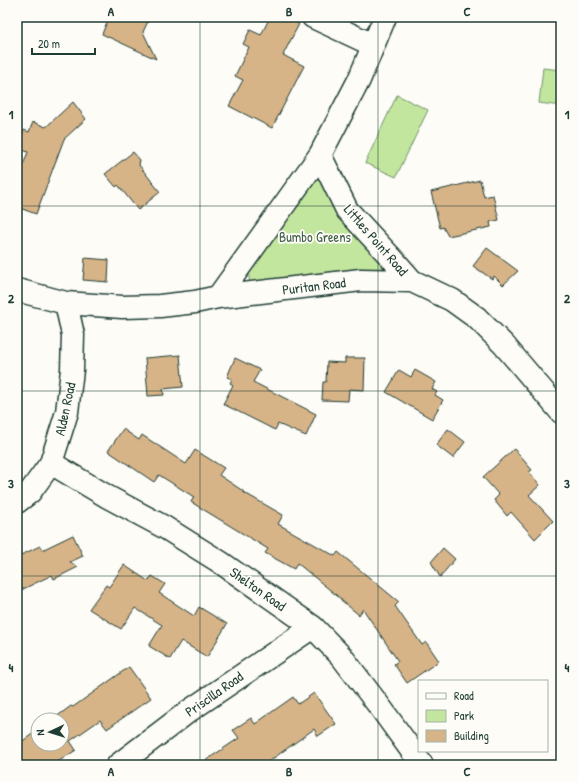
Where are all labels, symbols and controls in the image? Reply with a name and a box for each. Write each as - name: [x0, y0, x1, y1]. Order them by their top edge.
- text: A: [108, 2, 115, 20]
- text: B: [286, 2, 293, 20]
- text: C: [463, 2, 471, 20]
- scale bar: [32, 30, 95, 56]
- text: 20 m: [38, 35, 60, 52]
- text: 1: [9, 105, 14, 123]
- text: 1: [565, 105, 570, 123]
- street label: Littles Point Road: [340, 200, 413, 280]
- park label: Bumbo Greens: [279, 227, 351, 246]
- street label: Puritan Road: [281, 272, 347, 299]
- text: 2: [8, 289, 15, 307]
- text: 2: [564, 289, 571, 307]
- street label: Alden Road: [50, 380, 80, 437]
- text: 3: [8, 474, 14, 492]
- text: 3: [564, 474, 570, 492]
- street label: Shelton Road: [226, 562, 291, 615]
- text: 4: [9, 658, 14, 676]
- text: 4: [565, 658, 570, 676]
- street label: Priscilla Road: [181, 666, 247, 721]
- legend: [418, 680, 548, 752]
- text: Road: [454, 687, 474, 704]
- text: Park: [454, 707, 474, 724]
- north arrow: [30, 712, 70, 752]
- text: Building: [454, 727, 489, 744]
- text: N: [33, 729, 47, 736]
- text: A: [108, 762, 115, 780]
- text: B: [286, 762, 293, 780]
- text: C: [463, 762, 471, 780]

